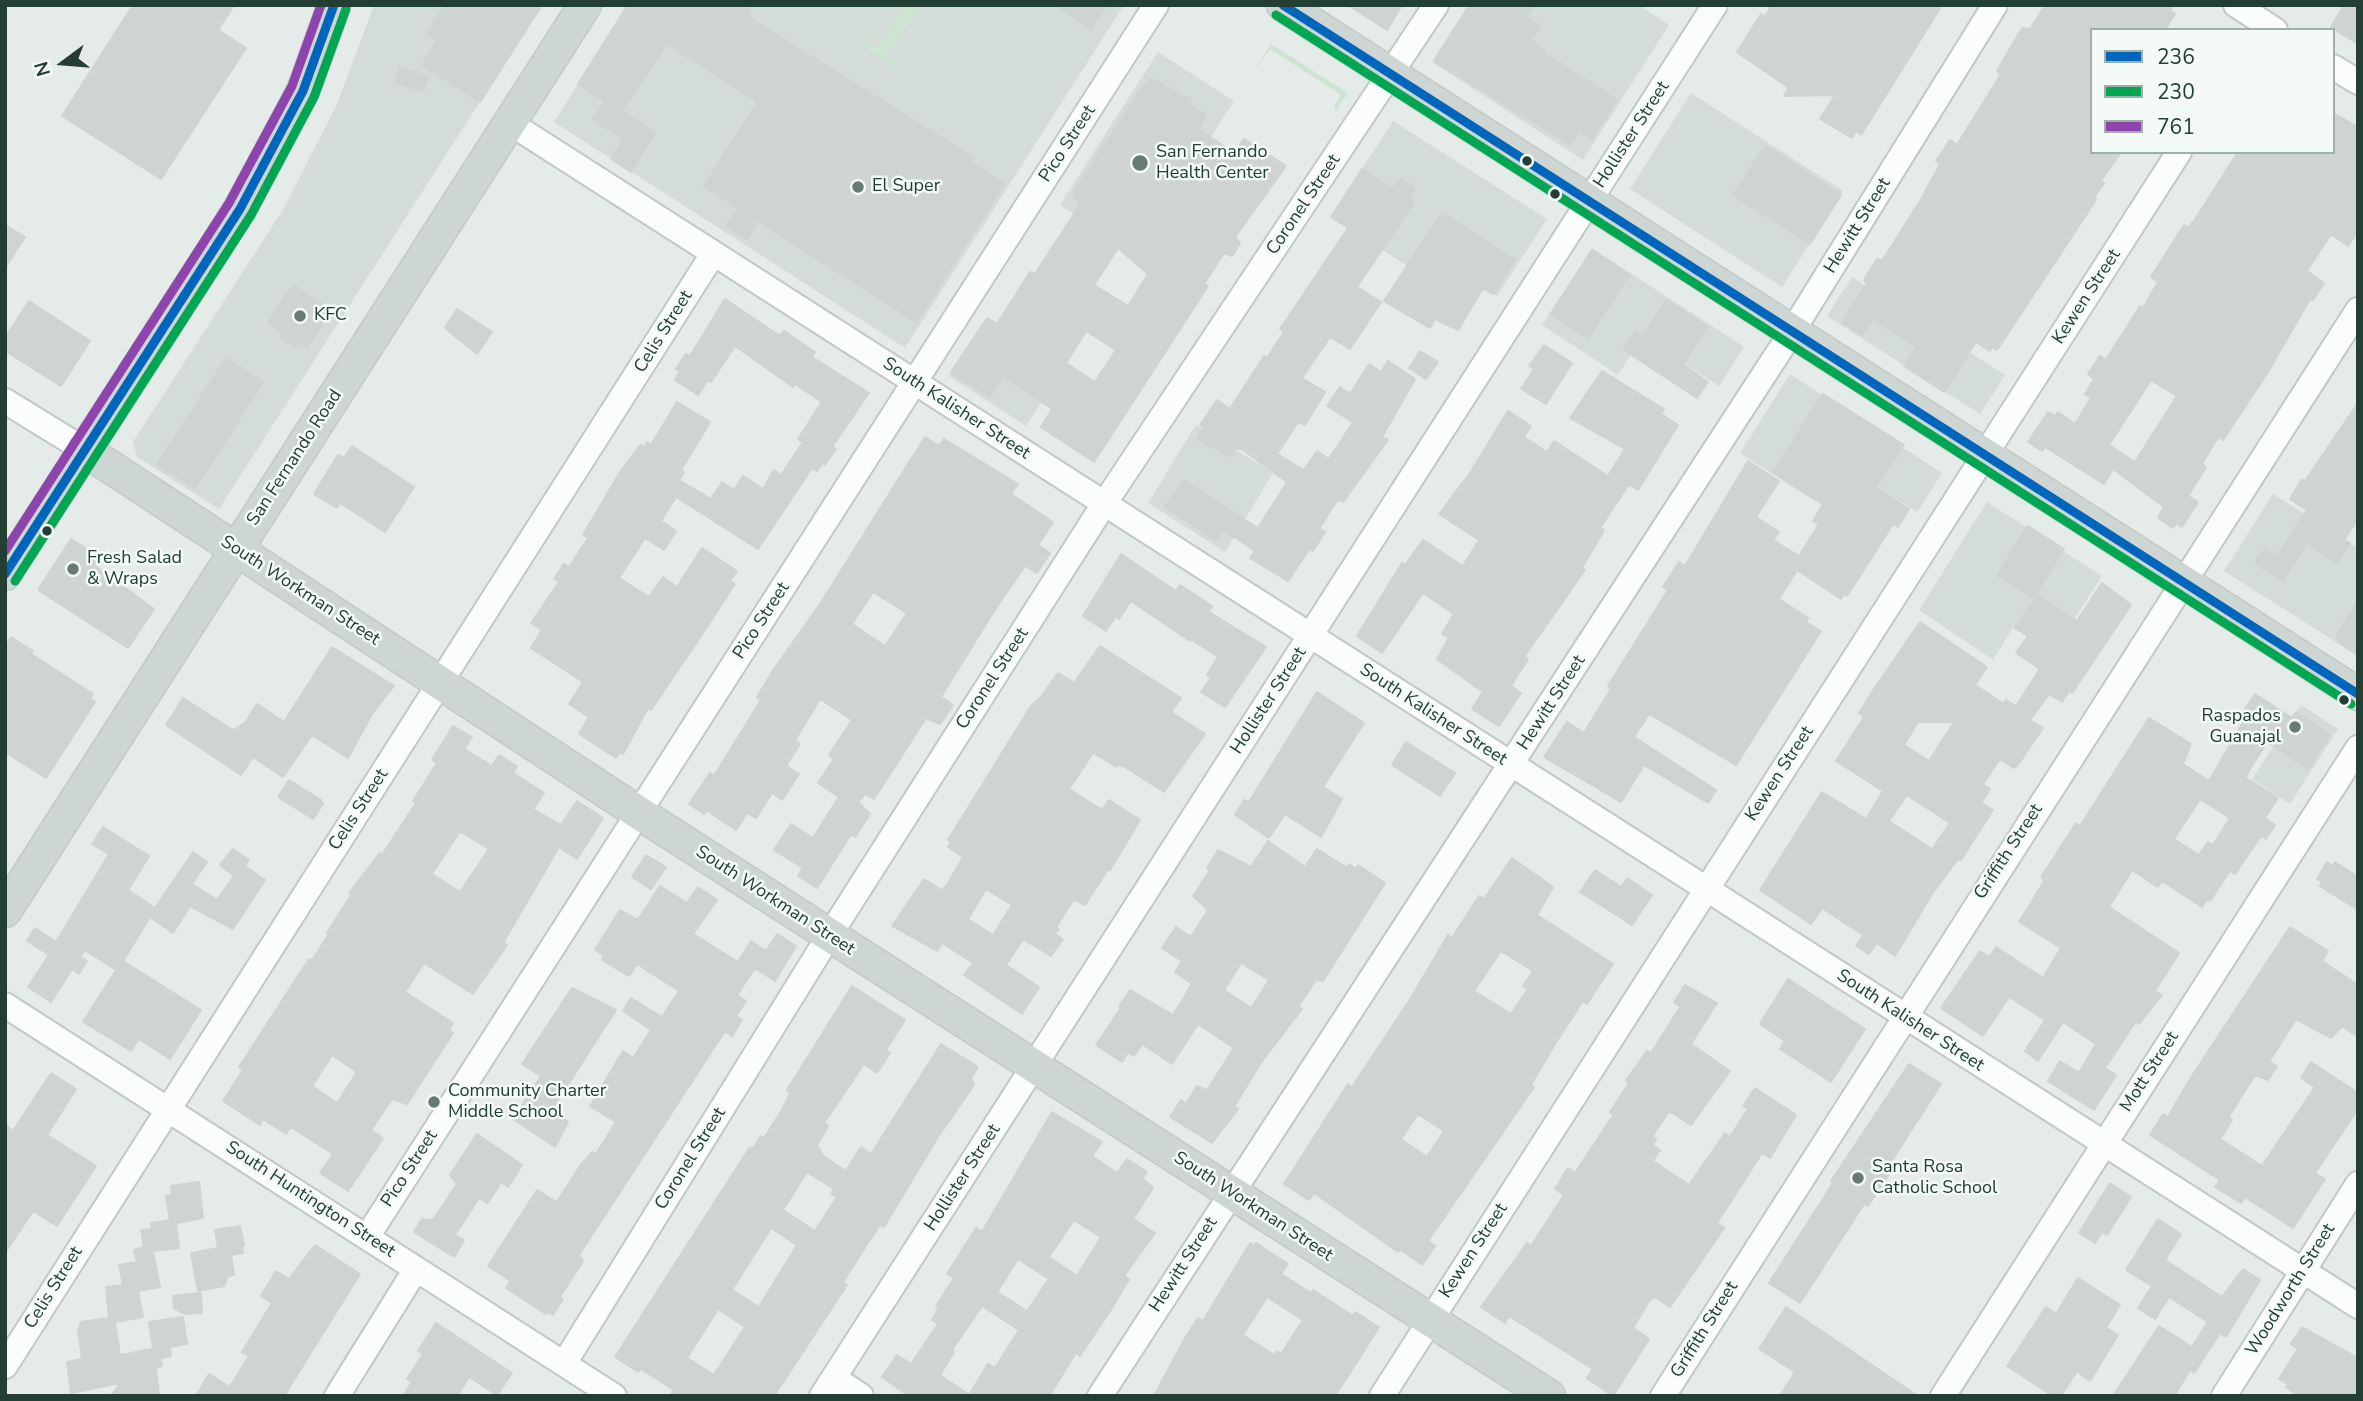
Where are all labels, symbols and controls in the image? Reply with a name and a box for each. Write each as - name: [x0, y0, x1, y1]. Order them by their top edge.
- north arrow: [28, 28, 98, 98]
- legend: [2090, 28, 2335, 154]
- text: 236: [2157, 43, 2195, 71]
- text: N: [28, 58, 57, 79]
- street label: Hollister Street: [1589, 78, 1675, 192]
- text: 230: [2157, 78, 2195, 106]
- street label: Pico Street: [1035, 101, 1101, 187]
- text: 761: [2157, 113, 2195, 141]
- place label: San Fernando Health Center: [1156, 142, 1269, 184]
- street label: Coronel Street: [1262, 151, 1346, 259]
- marker: San Fernando Health Center: [1130, 153, 1150, 173]
- unlabelled marker: [1520, 154, 1534, 168]
- street label: Hewitt Street: [1820, 174, 1896, 278]
- place label: El Super: [872, 176, 940, 198]
- marker: El Super: [850, 179, 866, 195]
- unlabelled marker: [1548, 187, 1562, 201]
- street label: Kewen Street: [2048, 245, 2126, 349]
- street label: Celis Street: [630, 287, 698, 377]
- place label: KFC: [314, 305, 347, 327]
- marker: KFC: [292, 308, 308, 324]
- street label: South Kalisher Street: [878, 353, 1034, 465]
- street label: San Fernando Road: [243, 386, 347, 530]
- unlabelled marker: [40, 524, 54, 538]
- street label: South Workman Street: [216, 531, 384, 651]
- place label: Fresh Salad & Wraps: [87, 548, 182, 590]
- marker: Fresh Salad & Wraps: [65, 561, 81, 577]
- street label: Pico Street: [729, 578, 795, 664]
- street label: Coronel Street: [952, 624, 1034, 734]
- street label: Hollister Street: [1226, 644, 1312, 758]
- street label: Hewitt Street: [1513, 652, 1591, 754]
- street label: South Kalisher Street: [1355, 659, 1511, 771]
- unlabelled marker: [2337, 693, 2351, 707]
- place label: Raspados Guanajal: [2202, 706, 2281, 748]
- marker: Raspados Guanajal: [2287, 719, 2303, 735]
- street label: Kewen Street: [1741, 722, 1819, 826]
- street label: Celis Street: [325, 765, 393, 855]
- street label: Griffith Street: [1970, 800, 2048, 904]
- street label: South Workman Street: [691, 841, 859, 961]
- street label: South Kalisher Street: [1832, 965, 1988, 1077]
- street label: Mott Street: [2116, 1028, 2184, 1116]
- place label: Community Charter Middle School: [448, 1081, 606, 1124]
- marker: Community Charter Middle School: [426, 1094, 442, 1110]
- street label: Coronel Street: [651, 1104, 731, 1214]
- street label: Hollister Street: [920, 1121, 1006, 1235]
- street label: Pico Street: [377, 1126, 443, 1212]
- street label: South Huntington Street: [221, 1137, 399, 1263]
- street label: South Workman Street: [1169, 1147, 1337, 1267]
- place label: Santa Rosa Catholic School: [1872, 1157, 1997, 1200]
- marker: Santa Rosa Catholic School: [1850, 1170, 1866, 1186]
- street label: Kewen Street: [1435, 1199, 1513, 1303]
- street label: Hewitt Street: [1145, 1214, 1223, 1316]
- street label: Woodworth Street: [2242, 1220, 2340, 1360]
- street label: Celis Street: [20, 1243, 88, 1333]
- street label: Griffith Street: [1667, 1278, 1743, 1382]

